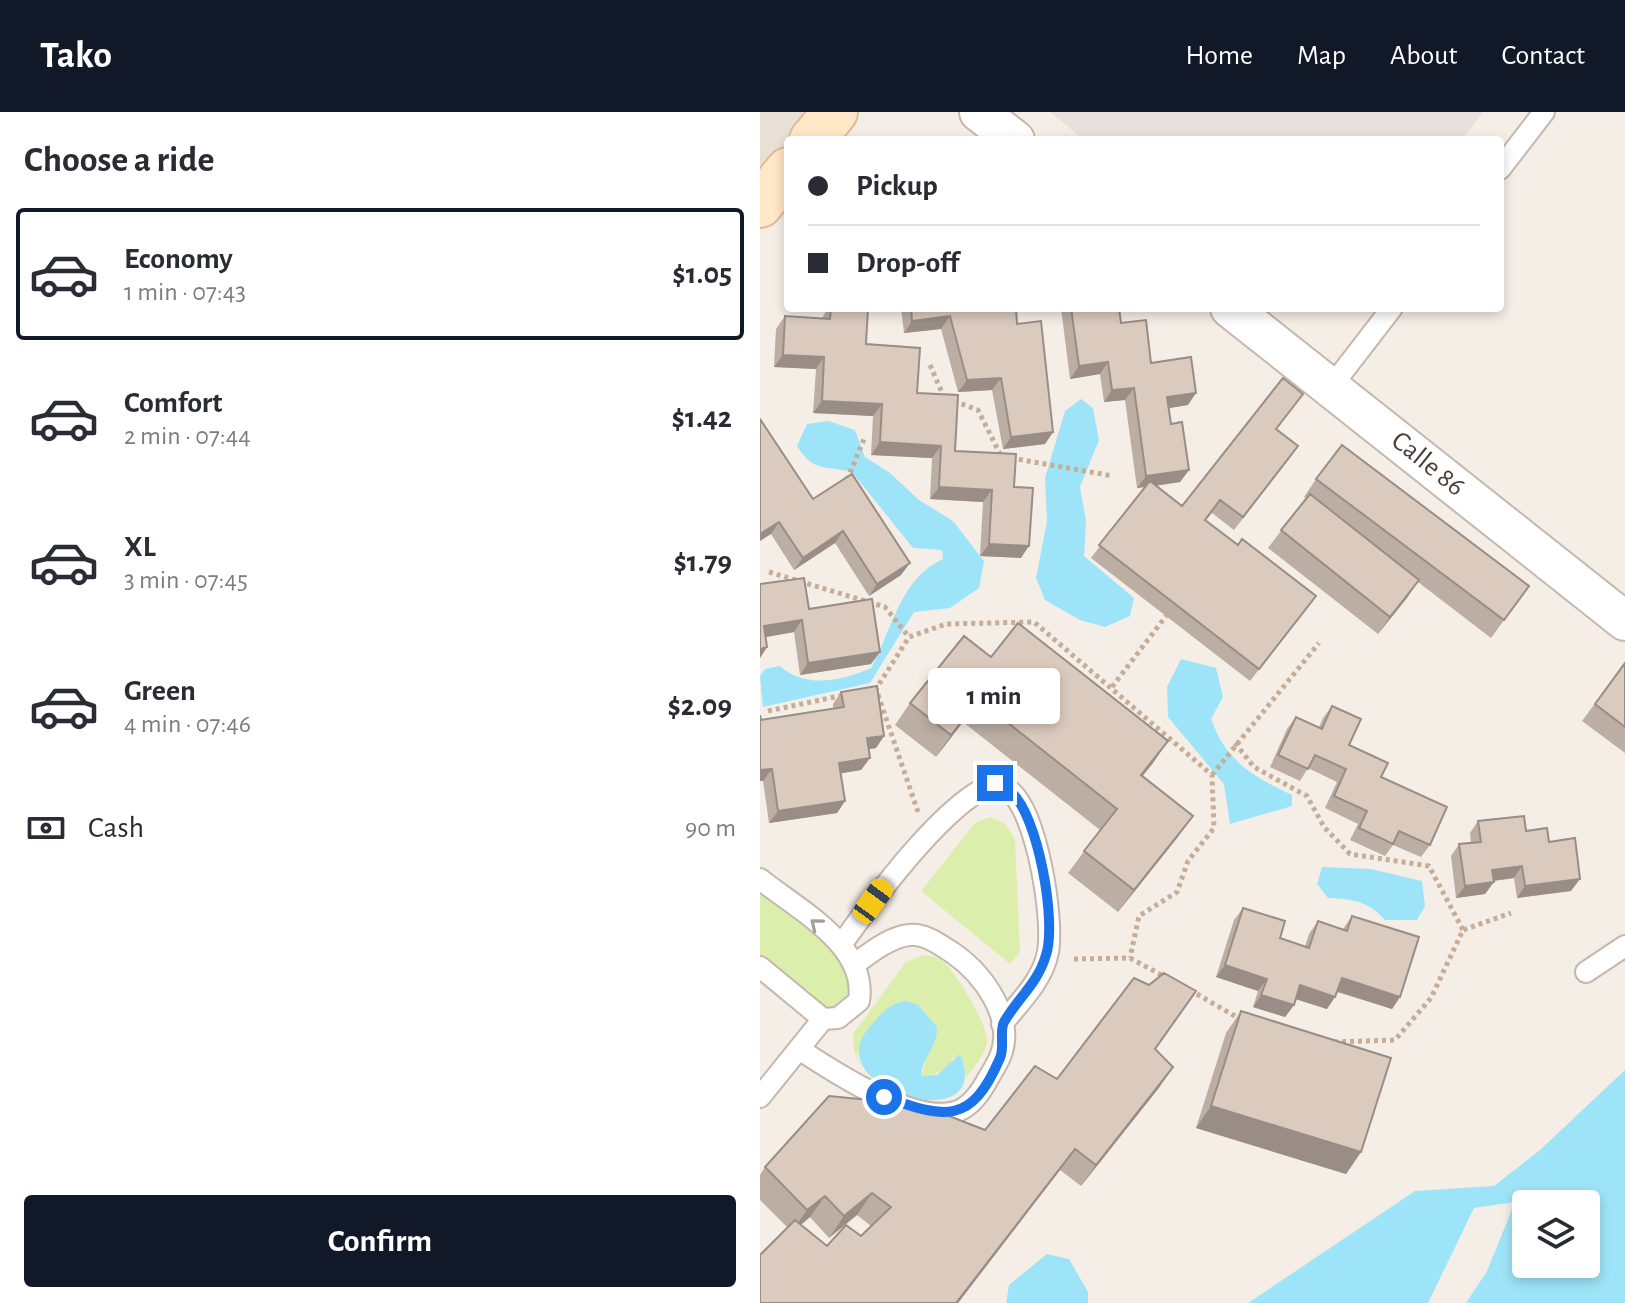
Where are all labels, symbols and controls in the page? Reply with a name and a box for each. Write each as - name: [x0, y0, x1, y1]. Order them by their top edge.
- text: Tako: [40, 37, 112, 75]
- text: Home: [1186, 42, 1253, 70]
- text: Map: [1297, 42, 1346, 70]
- text: About: [1390, 42, 1458, 70]
- text: Contact: [1502, 42, 1585, 70]
- text: Choose a ride: [24, 142, 214, 178]
- text: Pickup: [856, 171, 938, 201]
- icon: car: [28, 238, 100, 310]
- text: Economy: [124, 244, 233, 274]
- text: Drop-off: [856, 248, 959, 278]
- text: $1.05: [672, 259, 732, 289]
- text: 1 min · 07:43: [124, 279, 246, 305]
- icon: car: [28, 382, 100, 454]
- text: Comfort: [124, 388, 223, 418]
- text: $1.42: [672, 403, 732, 433]
- text: 2 min · 07:44: [124, 423, 251, 449]
- street label: Calle 86: [1386, 426, 1470, 502]
- icon: car: [28, 526, 100, 598]
- text: XL: [124, 532, 156, 562]
- text: $1.79: [673, 547, 732, 577]
- text: 3 min · 07:45: [124, 567, 248, 593]
- callout: 1 min: [929, 667, 1061, 723]
- icon: car: [28, 670, 100, 742]
- text: Green: [124, 676, 196, 706]
- text: 1 min: [967, 683, 1021, 709]
- text: $2.09: [667, 691, 732, 721]
- text: 4 min · 07:46: [124, 711, 251, 737]
- route end: [977, 765, 1013, 801]
- icon: cash: [24, 806, 68, 850]
- text: Cash: [88, 813, 144, 843]
- text: 90 m: [685, 815, 736, 841]
- car: [849, 875, 897, 927]
- one-way arrow: [811, 919, 825, 934]
- route start: [866, 1079, 902, 1115]
- map controls: [1512, 1190, 1600, 1278]
- button: layers: [1512, 1190, 1600, 1278]
- button: Confirm: [24, 1195, 736, 1287]

